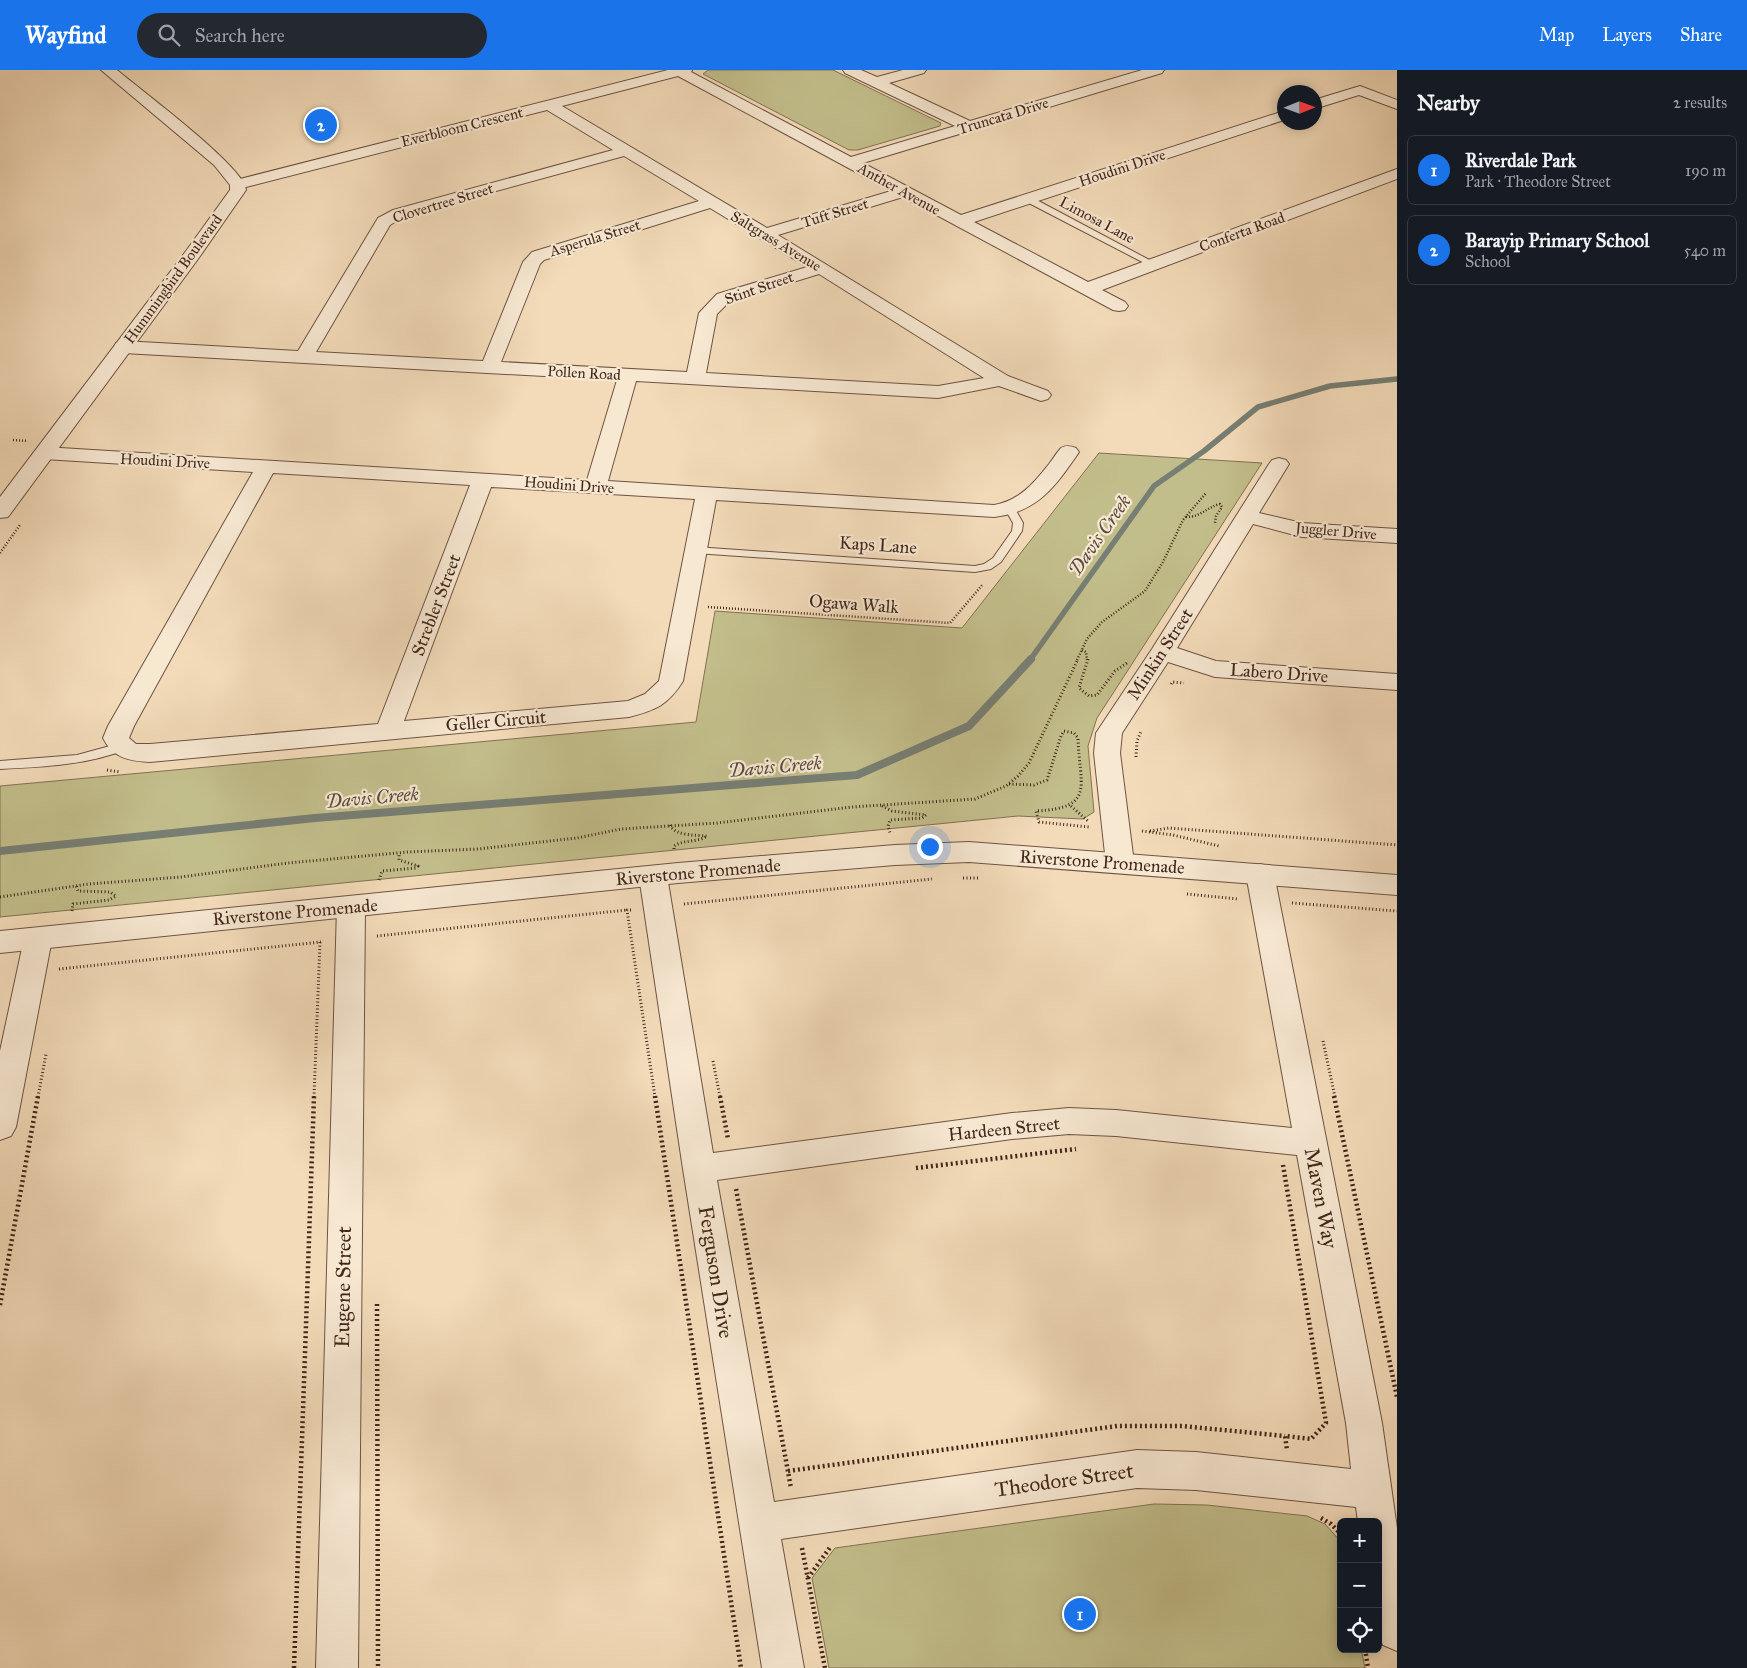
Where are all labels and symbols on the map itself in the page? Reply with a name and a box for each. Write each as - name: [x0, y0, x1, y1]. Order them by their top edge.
- north arrow: [1277, 85, 1322, 130]
- street label: Truncata Drive: [955, 94, 1051, 138]
- street label: Everbloom Crescent: [399, 103, 526, 151]
- pin: 2: [305, 106, 337, 144]
- street label: Houdini Drive: [1076, 145, 1168, 191]
- street label: Anther Avenue: [854, 158, 944, 219]
- street label: Clovertree Street: [390, 179, 496, 227]
- street label: Limosa Lane: [1056, 193, 1138, 247]
- street label: Tuft Street: [799, 194, 871, 232]
- street label: Saltgrass Avenue: [727, 207, 825, 275]
- street label: Conferta Road: [1197, 208, 1288, 256]
- street label: Hummingbird Boulevard: [120, 211, 226, 347]
- street label: Asperula Street: [547, 215, 643, 261]
- street label: Stint Street: [722, 268, 797, 308]
- street label: Pollen Road: [547, 362, 622, 384]
- street label: Houdini Drive: [119, 450, 211, 472]
- street label: Houdini Drive: [523, 473, 615, 497]
- water label: Davis Creek: [1063, 490, 1136, 580]
- street label: Juggler Drive: [1293, 518, 1377, 545]
- street label: Kaps Lane: [838, 531, 918, 559]
- street label: Strebler Street: [407, 550, 466, 659]
- street label: Ogawa Walk: [808, 590, 900, 619]
- street label: Minkin Street: [1122, 604, 1198, 704]
- street label: Labero Drive: [1229, 659, 1329, 687]
- street label: Geller Circuit: [445, 706, 548, 736]
- water label: Davis Creek: [728, 751, 823, 782]
- water label: Davis Creek: [325, 782, 420, 813]
- your location: [917, 834, 943, 860]
- street label: Riverstone Promenade: [1019, 845, 1185, 879]
- street label: Riverstone Promenade: [614, 854, 782, 890]
- street label: Riverstone Promenade: [211, 894, 379, 930]
- street label: Hardeen Street: [947, 1112, 1062, 1146]
- street label: Maven Way: [1298, 1145, 1344, 1252]
- street label: Ferguson Drive: [693, 1204, 739, 1340]
- street label: Eugene Street: [329, 1225, 357, 1348]
- street label: Theodore Street: [993, 1457, 1136, 1503]
- pin: 1: [1064, 1595, 1096, 1633]

